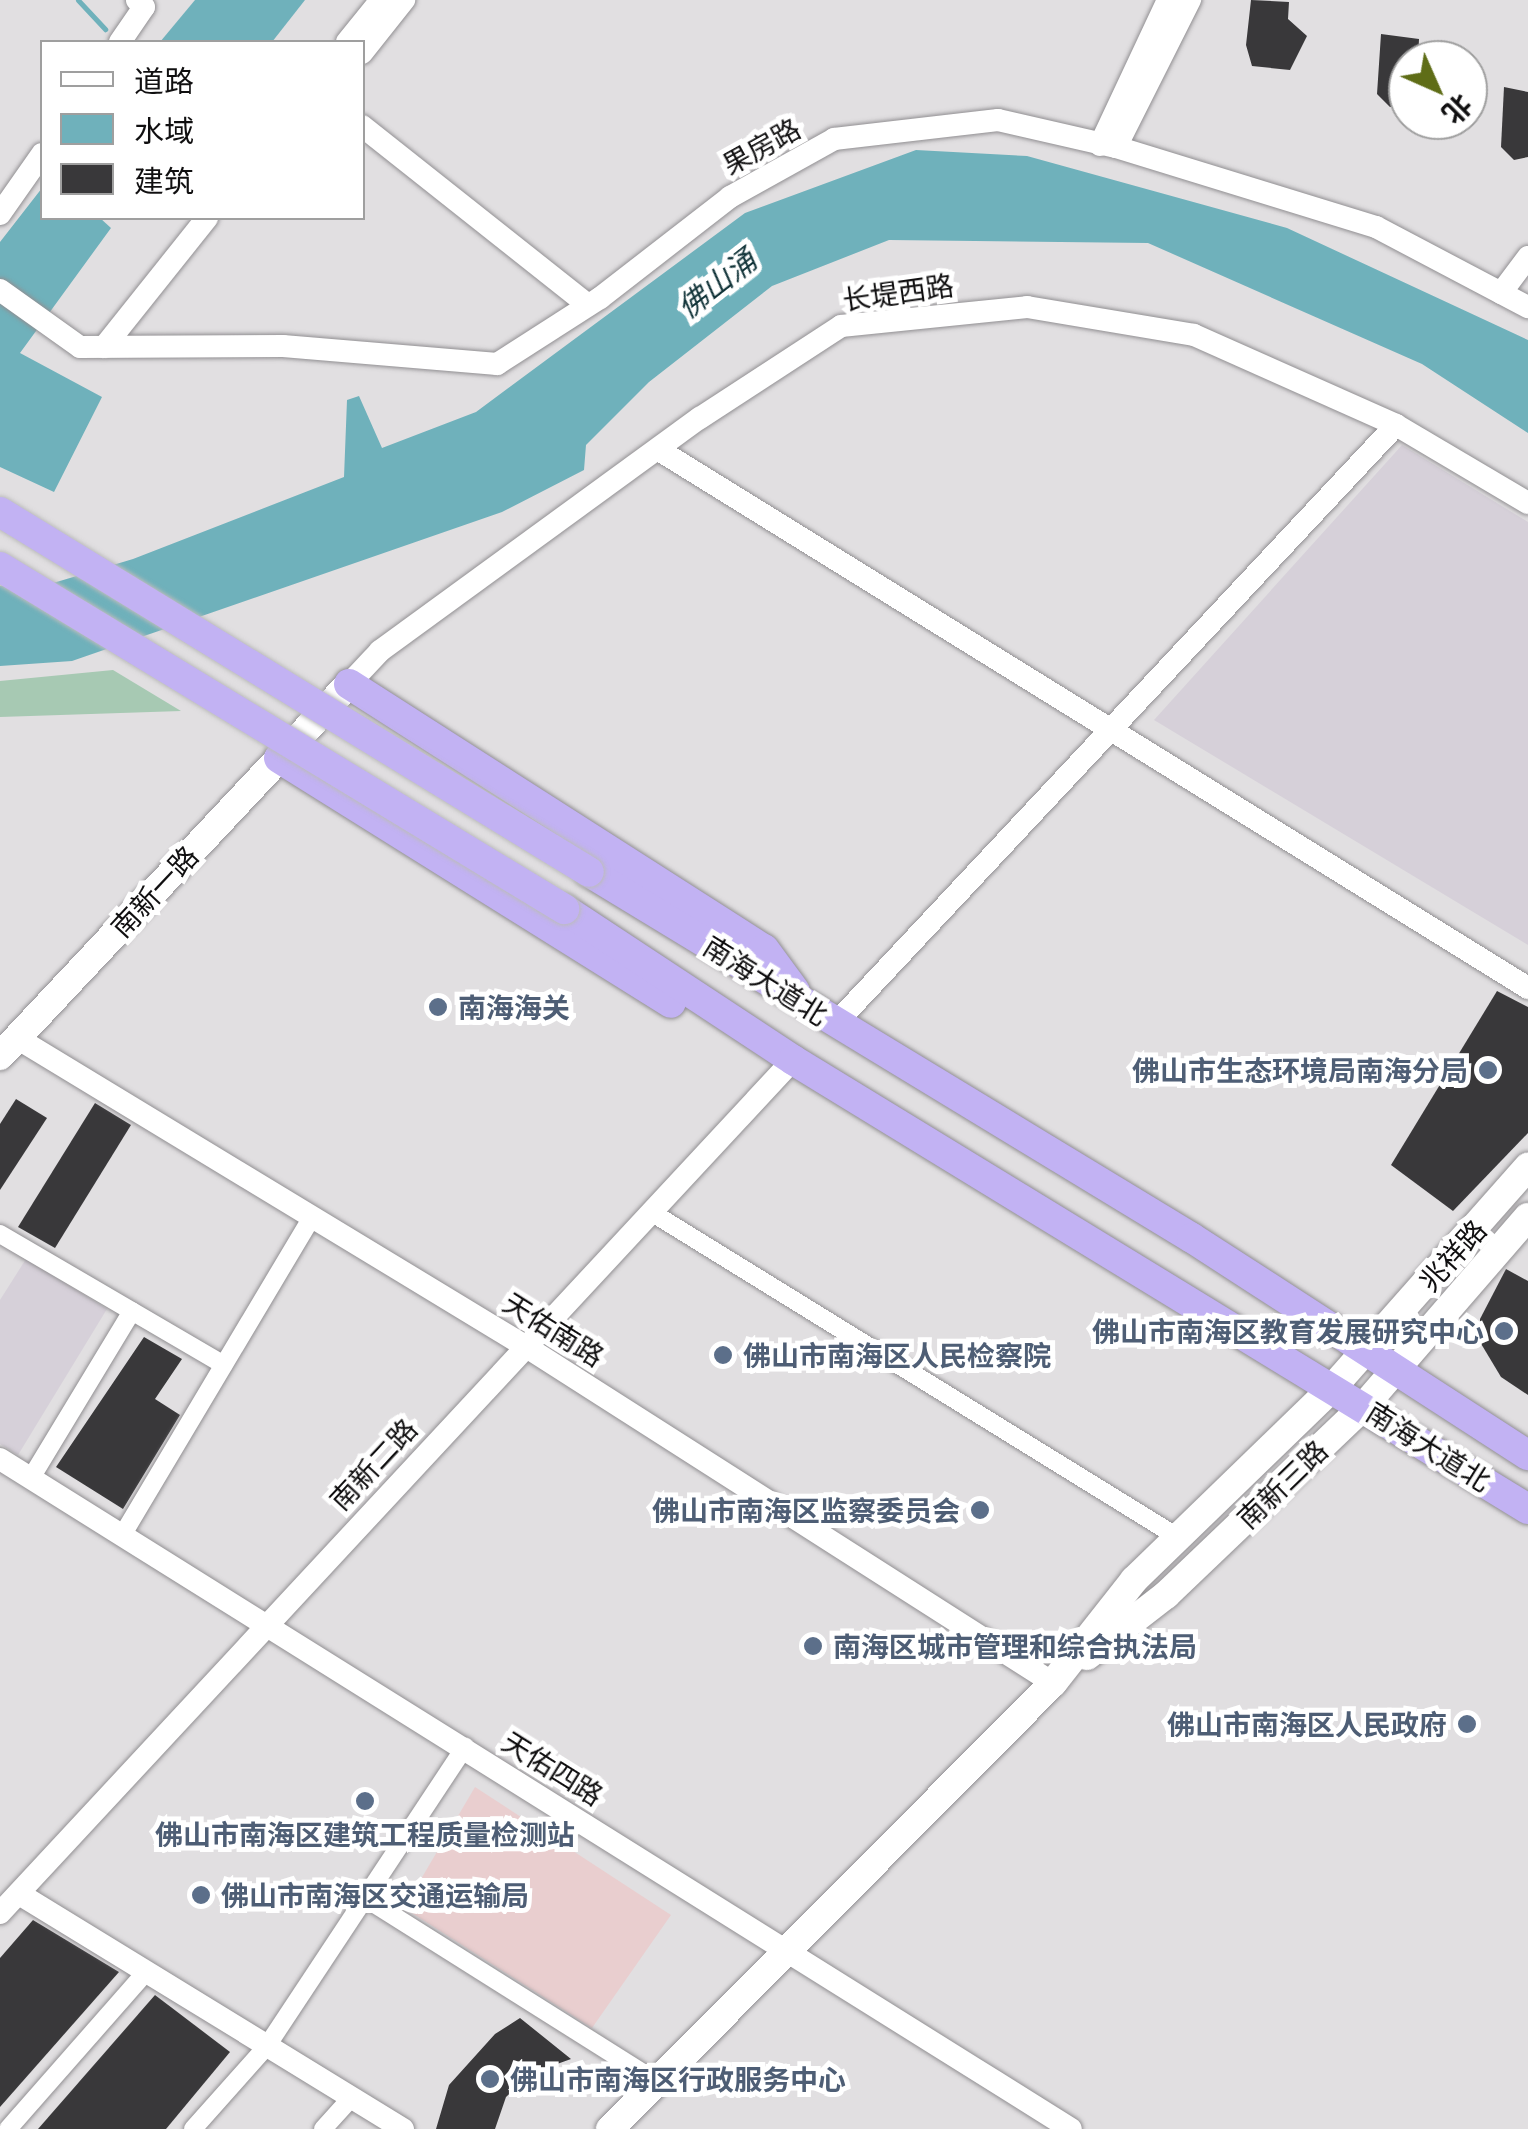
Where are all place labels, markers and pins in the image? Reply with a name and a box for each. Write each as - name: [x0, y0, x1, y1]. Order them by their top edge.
- place label: 南海海关: [458, 990, 570, 1024]
- marker: 南海海关: [427, 996, 449, 1018]
- place label: 佛山市生态环境局南海分局: [1132, 1053, 1468, 1087]
- marker: 佛山市生态环境局南海分局: [1477, 1059, 1499, 1081]
- place label: 佛山市南海区教育发展研究中心: [1092, 1314, 1484, 1348]
- marker: 佛山市南海区教育发展研究中心: [1493, 1320, 1515, 1342]
- place label: 佛山市南海区人民检察院: [743, 1338, 1051, 1372]
- marker: 佛山市南海区人民检察院: [712, 1344, 734, 1366]
- place label: 佛山市南海区监察委员会: [652, 1493, 960, 1527]
- marker: 佛山市南海区监察委员会: [969, 1499, 991, 1521]
- place label: 南海区城市管理和综合执法局: [833, 1629, 1197, 1663]
- marker: 南海区城市管理和综合执法局: [802, 1635, 824, 1657]
- place label: 佛山市南海区人民政府: [1167, 1707, 1447, 1741]
- marker: 佛山市南海区人民政府: [1456, 1713, 1478, 1735]
- marker: 佛山市南海区建筑工程质量检测站: [354, 1790, 376, 1812]
- place label: 佛山市南海区建筑工程质量检测站: [155, 1817, 575, 1851]
- place label: 佛山市南海区交通运输局: [221, 1878, 529, 1912]
- marker: 佛山市南海区交通运输局: [190, 1884, 212, 1906]
- place label: 佛山市南海区行政服务中心: [510, 2062, 846, 2096]
- marker: 佛山市南海区行政服务中心: [479, 2068, 501, 2090]

